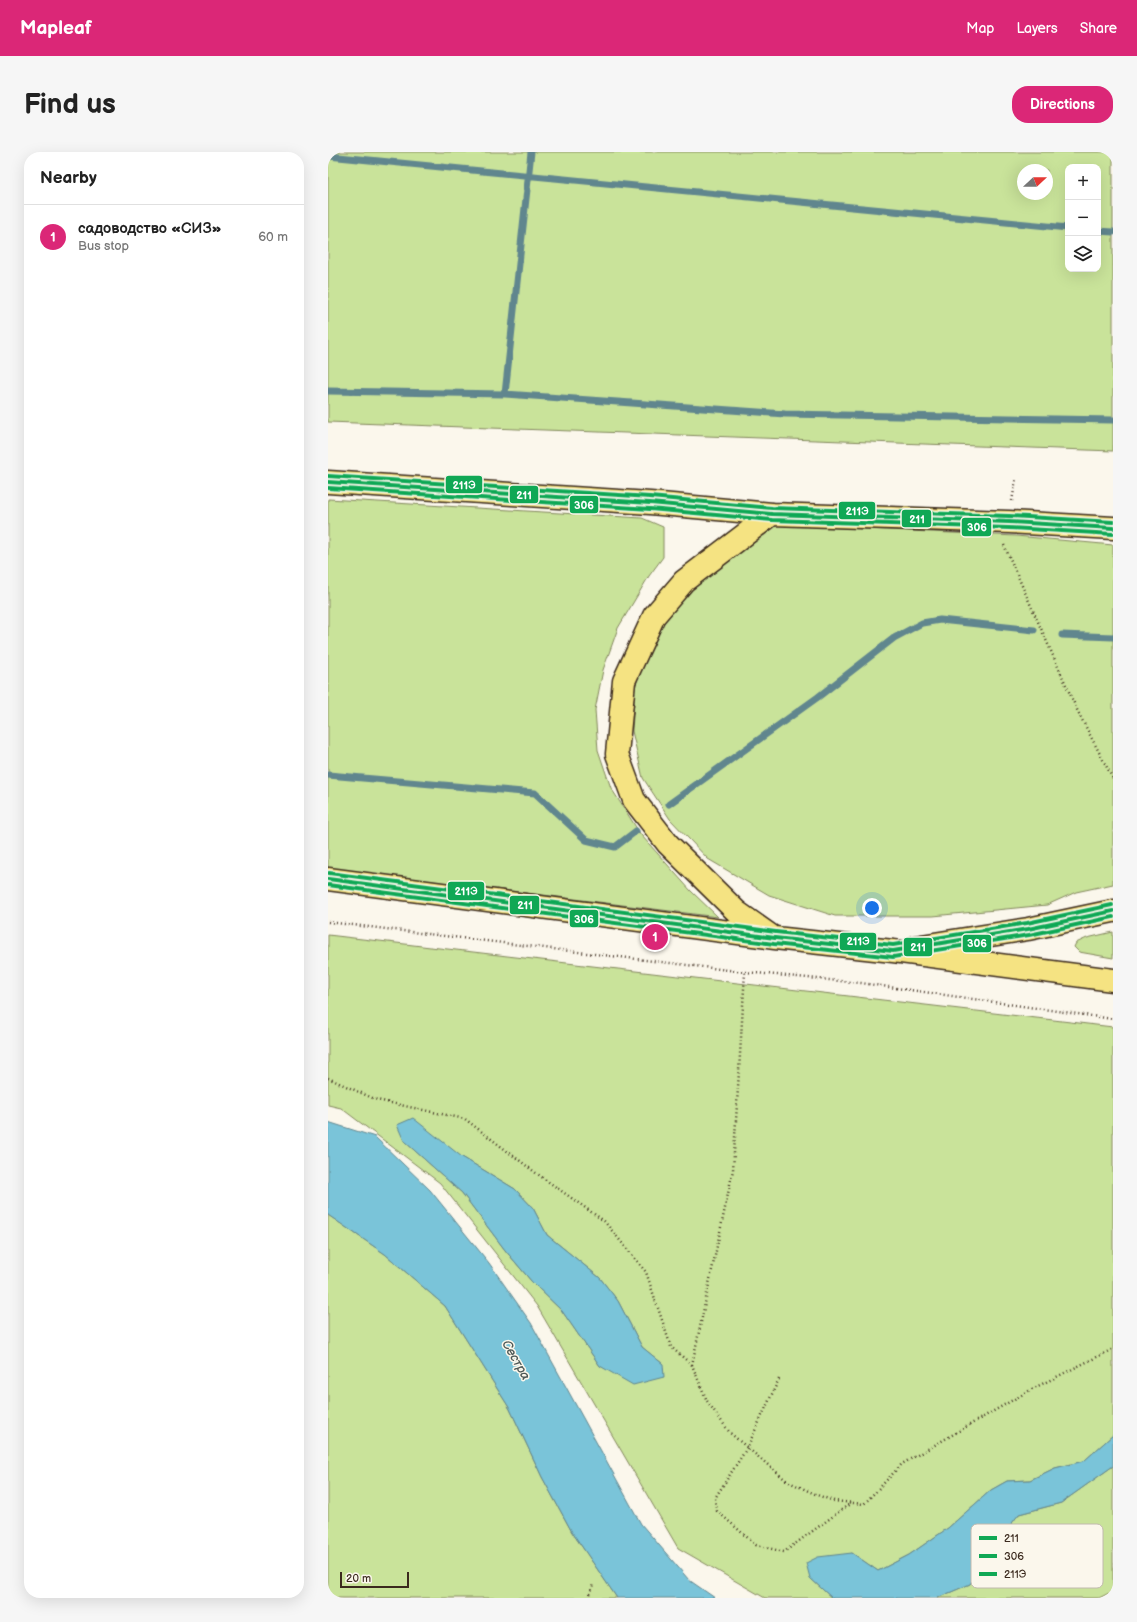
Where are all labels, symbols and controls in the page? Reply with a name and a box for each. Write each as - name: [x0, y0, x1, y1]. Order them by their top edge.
- text: Mapleaf: [20, 17, 92, 40]
- text: Map: [966, 20, 994, 37]
- text: Layers: [1016, 20, 1058, 37]
- text: Share: [1080, 20, 1117, 37]
- button: Directions: [1012, 86, 1113, 123]
- text: Find us: [24, 88, 116, 121]
- north arrow: [1017, 164, 1053, 200]
- map controls: [1065, 164, 1101, 272]
- button: +: [1065, 164, 1101, 200]
- text: Nearby: [40, 168, 97, 188]
- button: −: [1065, 200, 1101, 236]
- text: садоводство «СИЗ»: [78, 219, 222, 238]
- text: 1: [50, 229, 56, 245]
- text: 60 m: [258, 229, 288, 245]
- button: layers: [1065, 236, 1101, 272]
- text: Bus stop: [78, 238, 129, 254]
- line badge: 211Э: [445, 475, 483, 494]
- text: 211Э: [453, 479, 476, 492]
- line badge: 211: [509, 485, 539, 504]
- text: 211: [516, 489, 532, 502]
- line badge: 306: [569, 495, 599, 514]
- text: 306: [574, 499, 594, 512]
- line badge: 211Э: [838, 501, 876, 520]
- text: 211Э: [846, 505, 869, 518]
- line badge: 211: [901, 509, 932, 528]
- text: 211: [909, 513, 925, 526]
- line badge: 306: [961, 517, 992, 537]
- text: 306: [967, 521, 987, 534]
- line badge: 211Э: [447, 881, 485, 901]
- text: 211Э: [455, 885, 478, 898]
- line badge: 211: [509, 895, 540, 915]
- your location: [862, 898, 882, 918]
- text: 211: [517, 899, 533, 912]
- line badge: 306: [569, 909, 599, 928]
- text: 306: [574, 913, 594, 926]
- pin: 1: [642, 922, 668, 952]
- line badge: 211Э: [839, 932, 877, 951]
- line badge: 306: [962, 934, 992, 953]
- text: 211Э: [847, 935, 870, 948]
- line badge: 211: [903, 937, 933, 957]
- text: 306: [967, 937, 987, 950]
- text: 211: [910, 941, 926, 954]
- water label: Сестра: [498, 1337, 534, 1383]
- legend: [971, 1524, 1103, 1588]
- text: 211: [1004, 1532, 1019, 1545]
- text: 306: [1004, 1550, 1024, 1563]
- text: 211Э: [1004, 1568, 1027, 1581]
- scale bar: [340, 1570, 409, 1589]
- text: 20 m: [346, 1572, 371, 1585]

